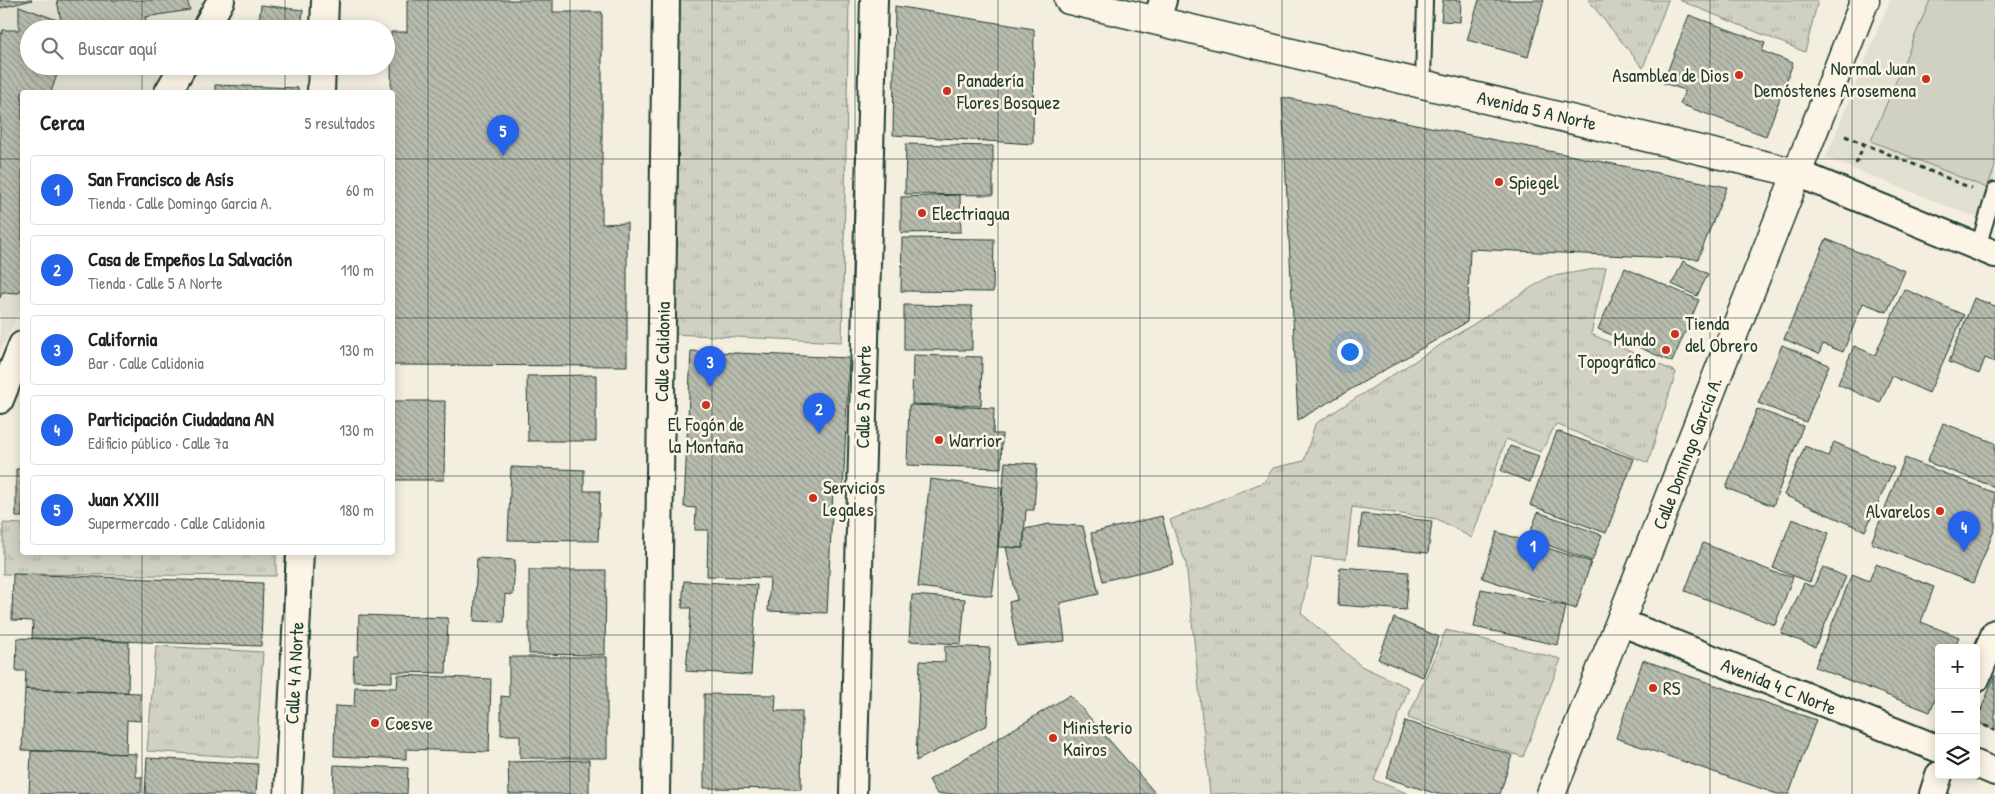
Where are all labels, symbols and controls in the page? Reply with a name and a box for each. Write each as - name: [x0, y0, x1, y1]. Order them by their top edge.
- search box: [20, 20, 395, 75]
- icon: search: [38, 34, 66, 62]
- text: Buscar aquí: [78, 35, 157, 61]
- place label: Normal Juan Demóstenes Arosemena: [1754, 55, 1917, 103]
- place label: Asamblea de Dios: [1612, 62, 1729, 88]
- place label: Panadería Flores Bosquez: [956, 67, 1060, 115]
- marker: Asamblea de Dios: [1733, 69, 1745, 81]
- marker: Normal Juan Demóstenes Arosemena: [1920, 73, 1932, 85]
- street label: Avenida 5 A Norte: [1475, 84, 1600, 136]
- marker: Panadería Flores Bosquez: [941, 85, 953, 97]
- text: Cerca: [40, 108, 84, 137]
- text: 5 resultados: [305, 112, 375, 134]
- pin: 5: [487, 115, 519, 156]
- text: San Francisco de Asís: [88, 166, 233, 192]
- place label: Spiegel: [1509, 169, 1560, 195]
- marker: Spiegel: [1493, 176, 1505, 188]
- text: 1: [54, 179, 60, 201]
- text: 60 m: [346, 179, 374, 201]
- text: Tienda · Calle Domingo Garcia A.: [88, 192, 272, 214]
- place label: Electriagua: [932, 200, 1010, 226]
- marker: Electriagua: [916, 207, 928, 219]
- text: Casa de Empeños La Salvación: [88, 246, 292, 272]
- text: 2: [53, 259, 61, 281]
- text: 110 m: [341, 259, 374, 281]
- text: Tienda · Calle 5 A Norte: [88, 272, 223, 294]
- street label: Calle Calidonia: [648, 301, 676, 402]
- place label: Tienda del Obrero: [1685, 310, 1758, 358]
- text: California: [88, 326, 157, 352]
- place label: Mundo Topográfico: [1578, 326, 1656, 374]
- marker: Tienda del Obrero: [1669, 328, 1681, 340]
- text: 3: [53, 339, 61, 361]
- text: 130 m: [339, 339, 374, 361]
- your location: [1337, 339, 1363, 365]
- marker: Mundo Topográfico: [1660, 344, 1672, 356]
- street label: Calle 5 A Norte: [849, 345, 877, 449]
- pin: 3: [694, 346, 726, 387]
- text: Bar · Calle Calidonia: [88, 352, 204, 374]
- street label: Calle Domingo Garcia A.: [1646, 373, 1728, 533]
- pin: 2: [803, 393, 835, 434]
- marker: El Fogón de la Montaña: [700, 399, 712, 411]
- text: Participación Ciudadana AN: [88, 406, 274, 432]
- place label: El Fogón de la Montaña: [668, 411, 745, 459]
- text: 4: [54, 419, 60, 441]
- text: 130 m: [339, 419, 374, 441]
- place label: Warrior: [949, 427, 1003, 453]
- text: Edificio público · Calle 7a: [88, 432, 228, 454]
- marker: Warrior: [933, 434, 945, 446]
- place label: Servicios Legales: [823, 474, 885, 522]
- text: Juan XXIII: [88, 486, 159, 512]
- marker: Servicios Legales: [807, 492, 819, 504]
- place label: Alvarelos: [1866, 498, 1930, 524]
- text: 5: [54, 499, 60, 521]
- text: 180 m: [340, 499, 374, 521]
- marker: Alvarelos: [1934, 505, 1946, 517]
- pin: 4: [1948, 511, 1980, 552]
- text: Supermercado · Calle Calidonia: [88, 512, 265, 534]
- pin: 1: [1517, 530, 1549, 571]
- street label: Calle 4 A Norte: [278, 621, 310, 725]
- map controls: [1935, 644, 1980, 779]
- button: +: [1935, 644, 1980, 689]
- street label: Avenida 4 C Norte: [1718, 651, 1841, 721]
- place label: RS: [1663, 675, 1681, 701]
- marker: RS: [1647, 682, 1659, 694]
- button: −: [1935, 689, 1980, 734]
- place label: Coesve: [385, 710, 434, 736]
- place label: Ministerio Kairos: [1063, 714, 1132, 762]
- marker: Coesve: [369, 717, 381, 729]
- marker: Ministerio Kairos: [1047, 732, 1059, 744]
- button: layers: [1935, 734, 1980, 779]

